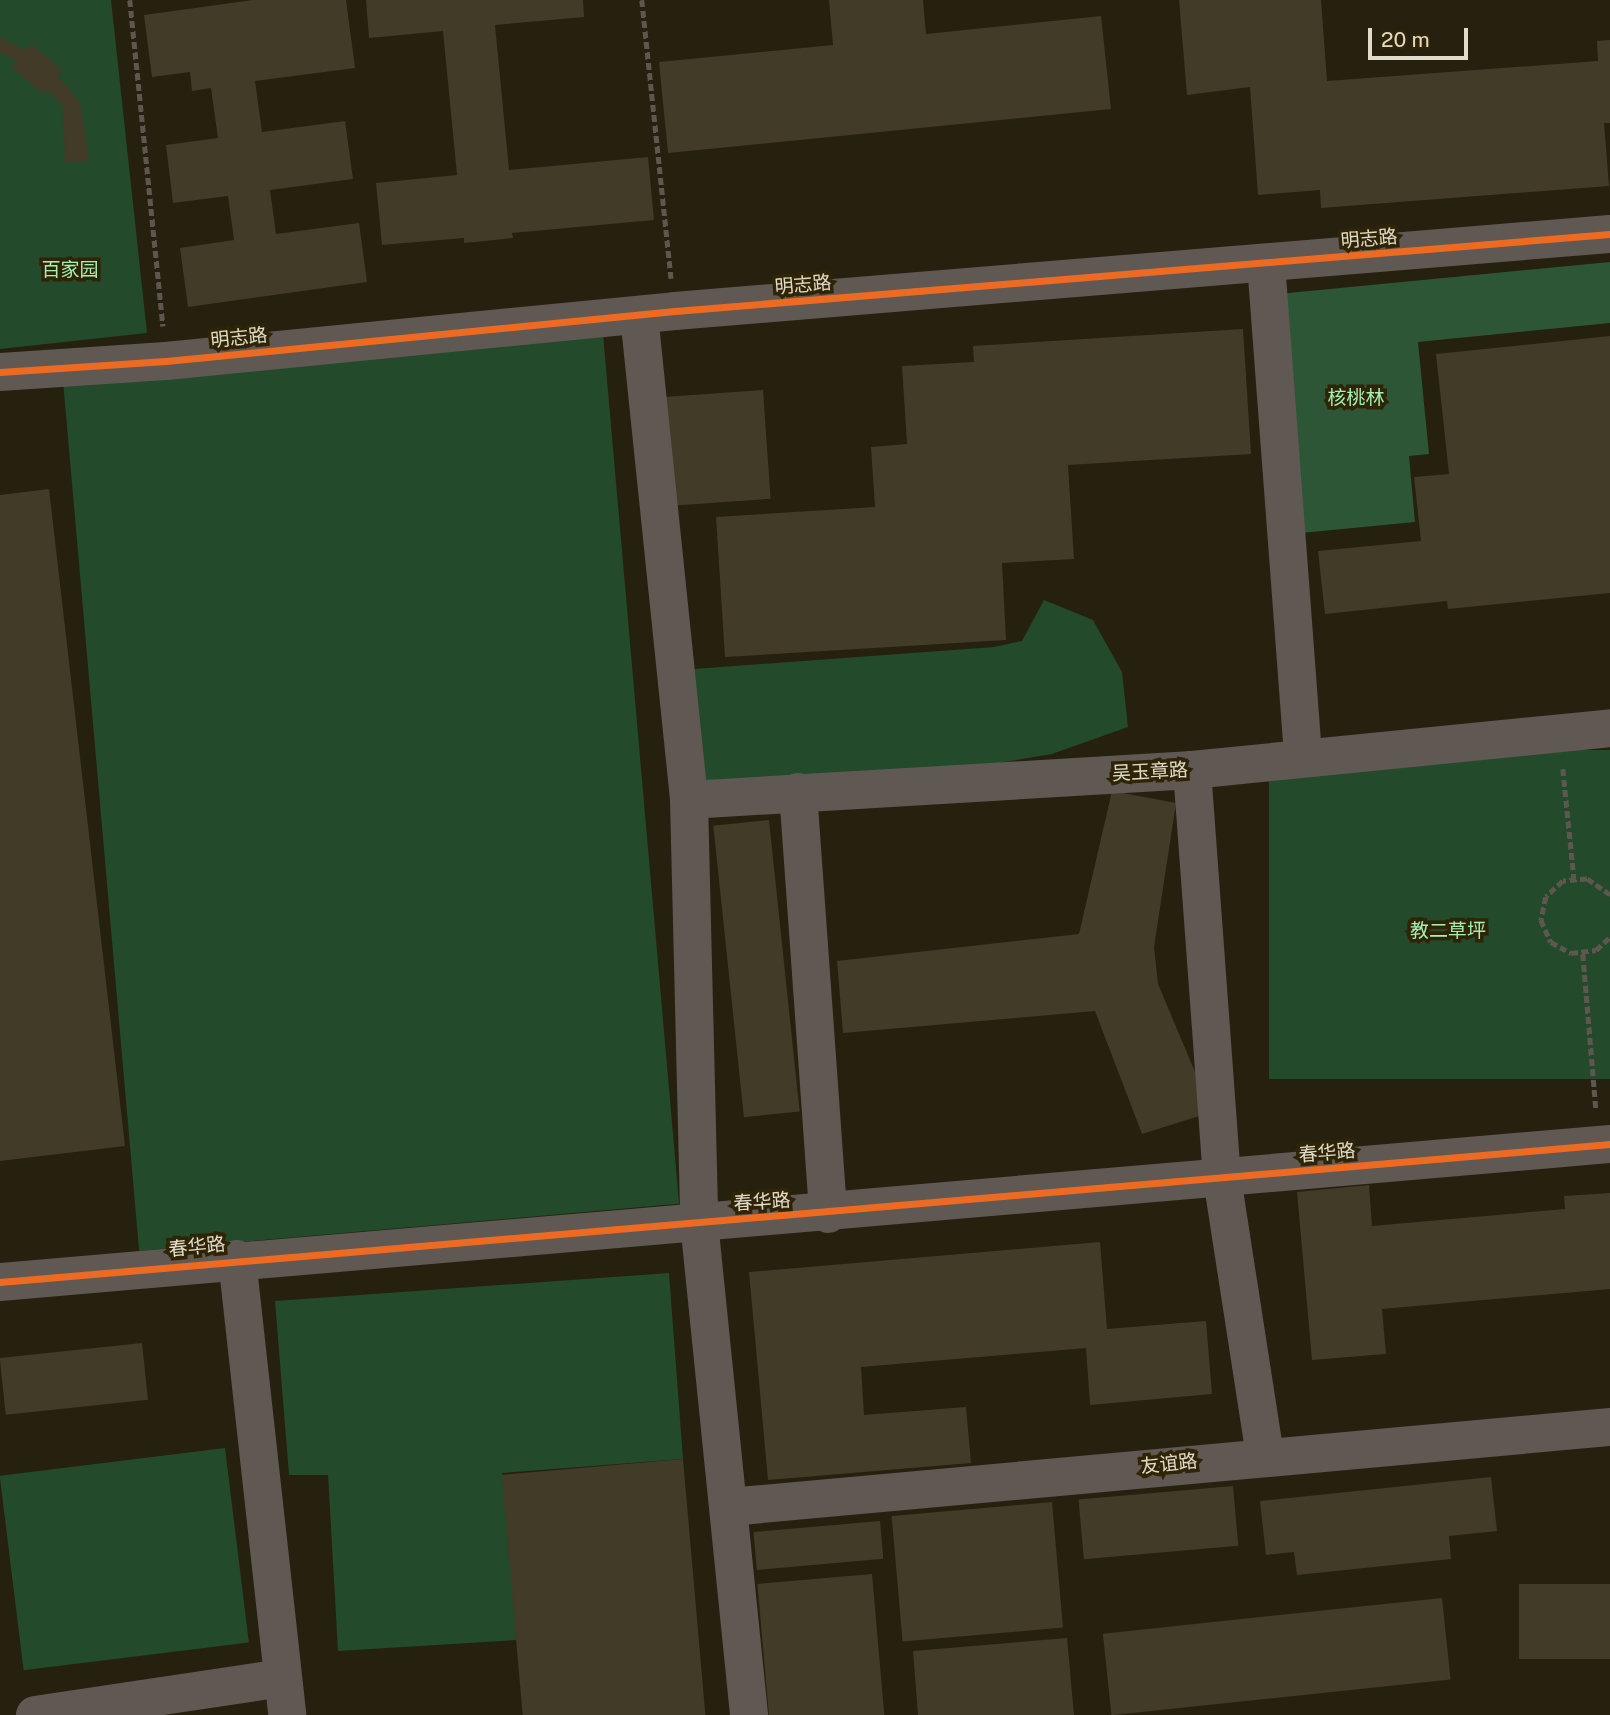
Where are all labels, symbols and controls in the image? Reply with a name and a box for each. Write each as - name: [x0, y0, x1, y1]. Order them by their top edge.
- scale bar: [1372, 14, 1472, 58]
- text: 20 m: [1381, 27, 1430, 52]
- street label: 明志路: [1340, 225, 1398, 253]
- park label: 百家园: [42, 259, 98, 281]
- street label: 明志路: [774, 271, 832, 299]
- street label: 明志路: [209, 324, 269, 352]
- park label: 核桃林: [1328, 387, 1384, 409]
- street label: 吴玉章路: [1111, 759, 1189, 785]
- park label: 教二草坪: [1410, 920, 1486, 942]
- street label: 春华路: [1298, 1139, 1356, 1167]
- street label: 春华路: [733, 1189, 791, 1215]
- street label: 春华路: [167, 1233, 227, 1261]
- street label: 友谊路: [1139, 1450, 1199, 1478]

